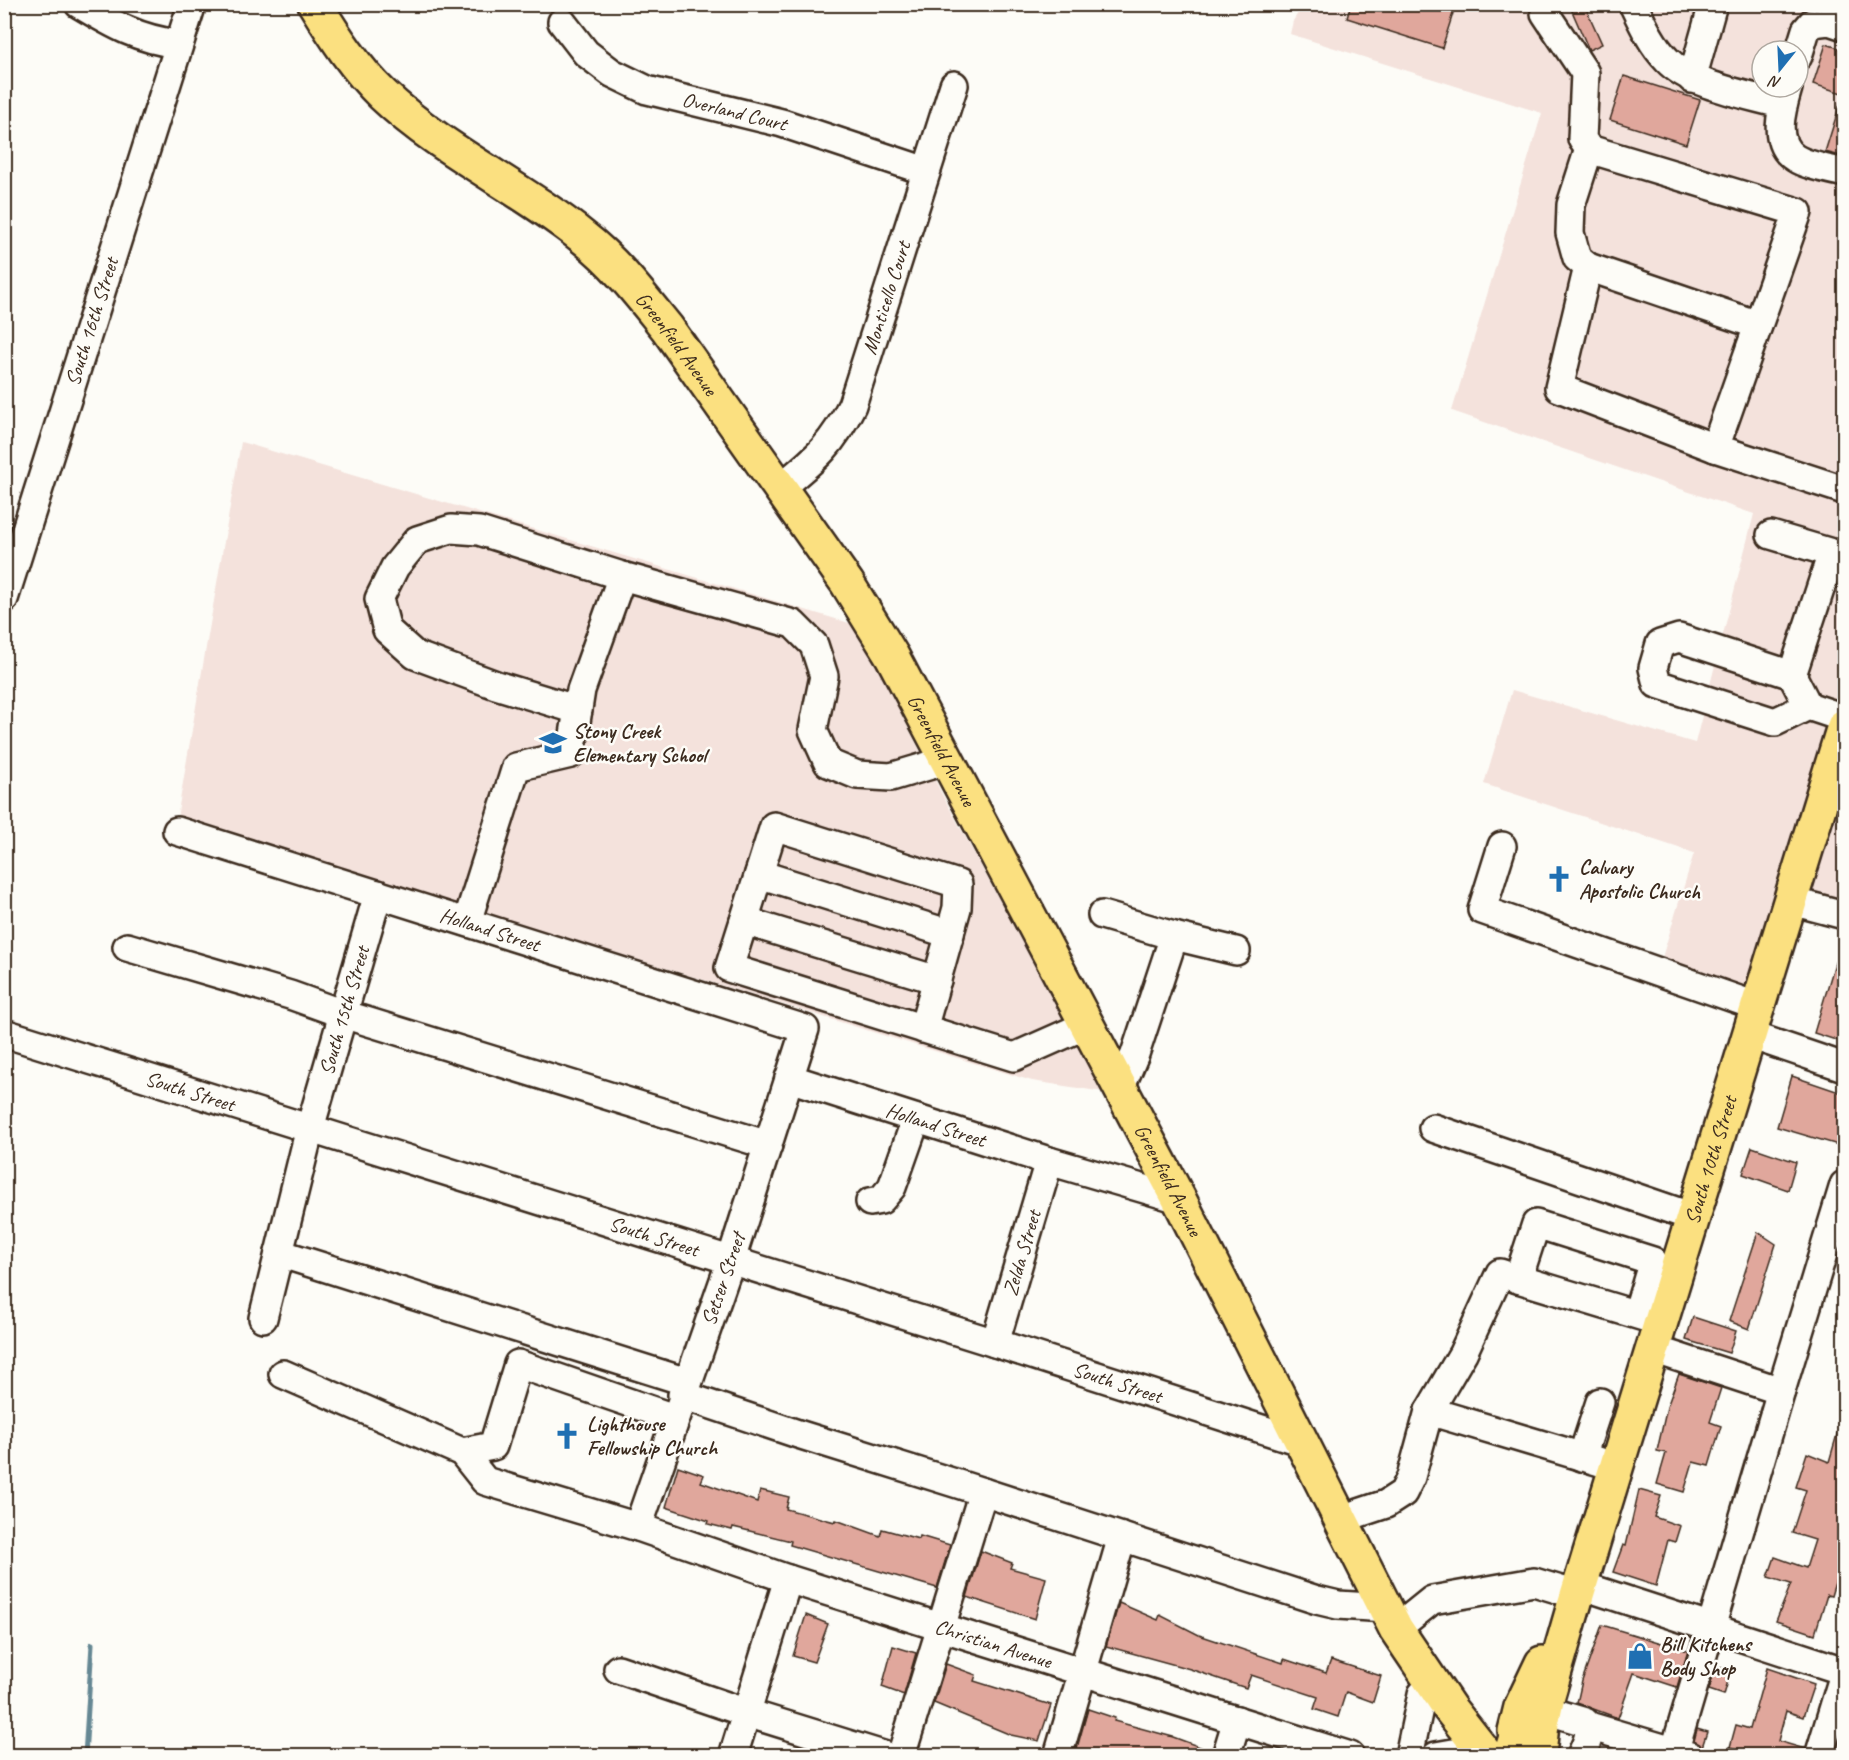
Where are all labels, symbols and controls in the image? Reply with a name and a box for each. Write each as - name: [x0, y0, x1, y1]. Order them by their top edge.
- north arrow: [1750, 39, 1810, 99]
- text: N: [1765, 70, 1783, 93]
- street label: Overland Court: [680, 86, 792, 137]
- street label: Monticello Court: [856, 236, 917, 358]
- street label: South 16th Street: [59, 252, 125, 389]
- street label: Greenfield Avenue: [630, 286, 724, 402]
- street label: Greenfield Avenue: [902, 690, 982, 812]
- place label: Stony Creek Elementary School: [573, 718, 711, 768]
- school or university icon: Stony Creek Elementary School: [538, 728, 568, 758]
- place label: Calvary Apostolic Church: [1579, 854, 1701, 904]
- church icon: Calvary Apostolic Church: [1544, 864, 1574, 894]
- street label: Holland Street: [437, 902, 545, 958]
- street label: South 15th Street: [313, 941, 376, 1078]
- street label: South Street: [142, 1065, 240, 1118]
- street label: South 10th Street: [1679, 1091, 1743, 1227]
- street label: Holland Street: [883, 1097, 991, 1153]
- street label: Greenfield Avenue: [1129, 1120, 1209, 1241]
- street label: Zelda Street: [997, 1205, 1047, 1299]
- street label: South Street: [606, 1210, 704, 1263]
- street label: Setser Street: [695, 1227, 752, 1329]
- street label: South Street: [1070, 1356, 1167, 1410]
- place label: Lighthouse Fellowship Church: [587, 1411, 718, 1461]
- church icon: Lighthouse Fellowship Church: [552, 1421, 582, 1451]
- street label: Christian Avenue: [932, 1613, 1056, 1675]
- place label: Bill Kitchens Body Shop: [1660, 1631, 1754, 1682]
- shop icon: Bill Kitchens Body Shop: [1625, 1641, 1655, 1671]

